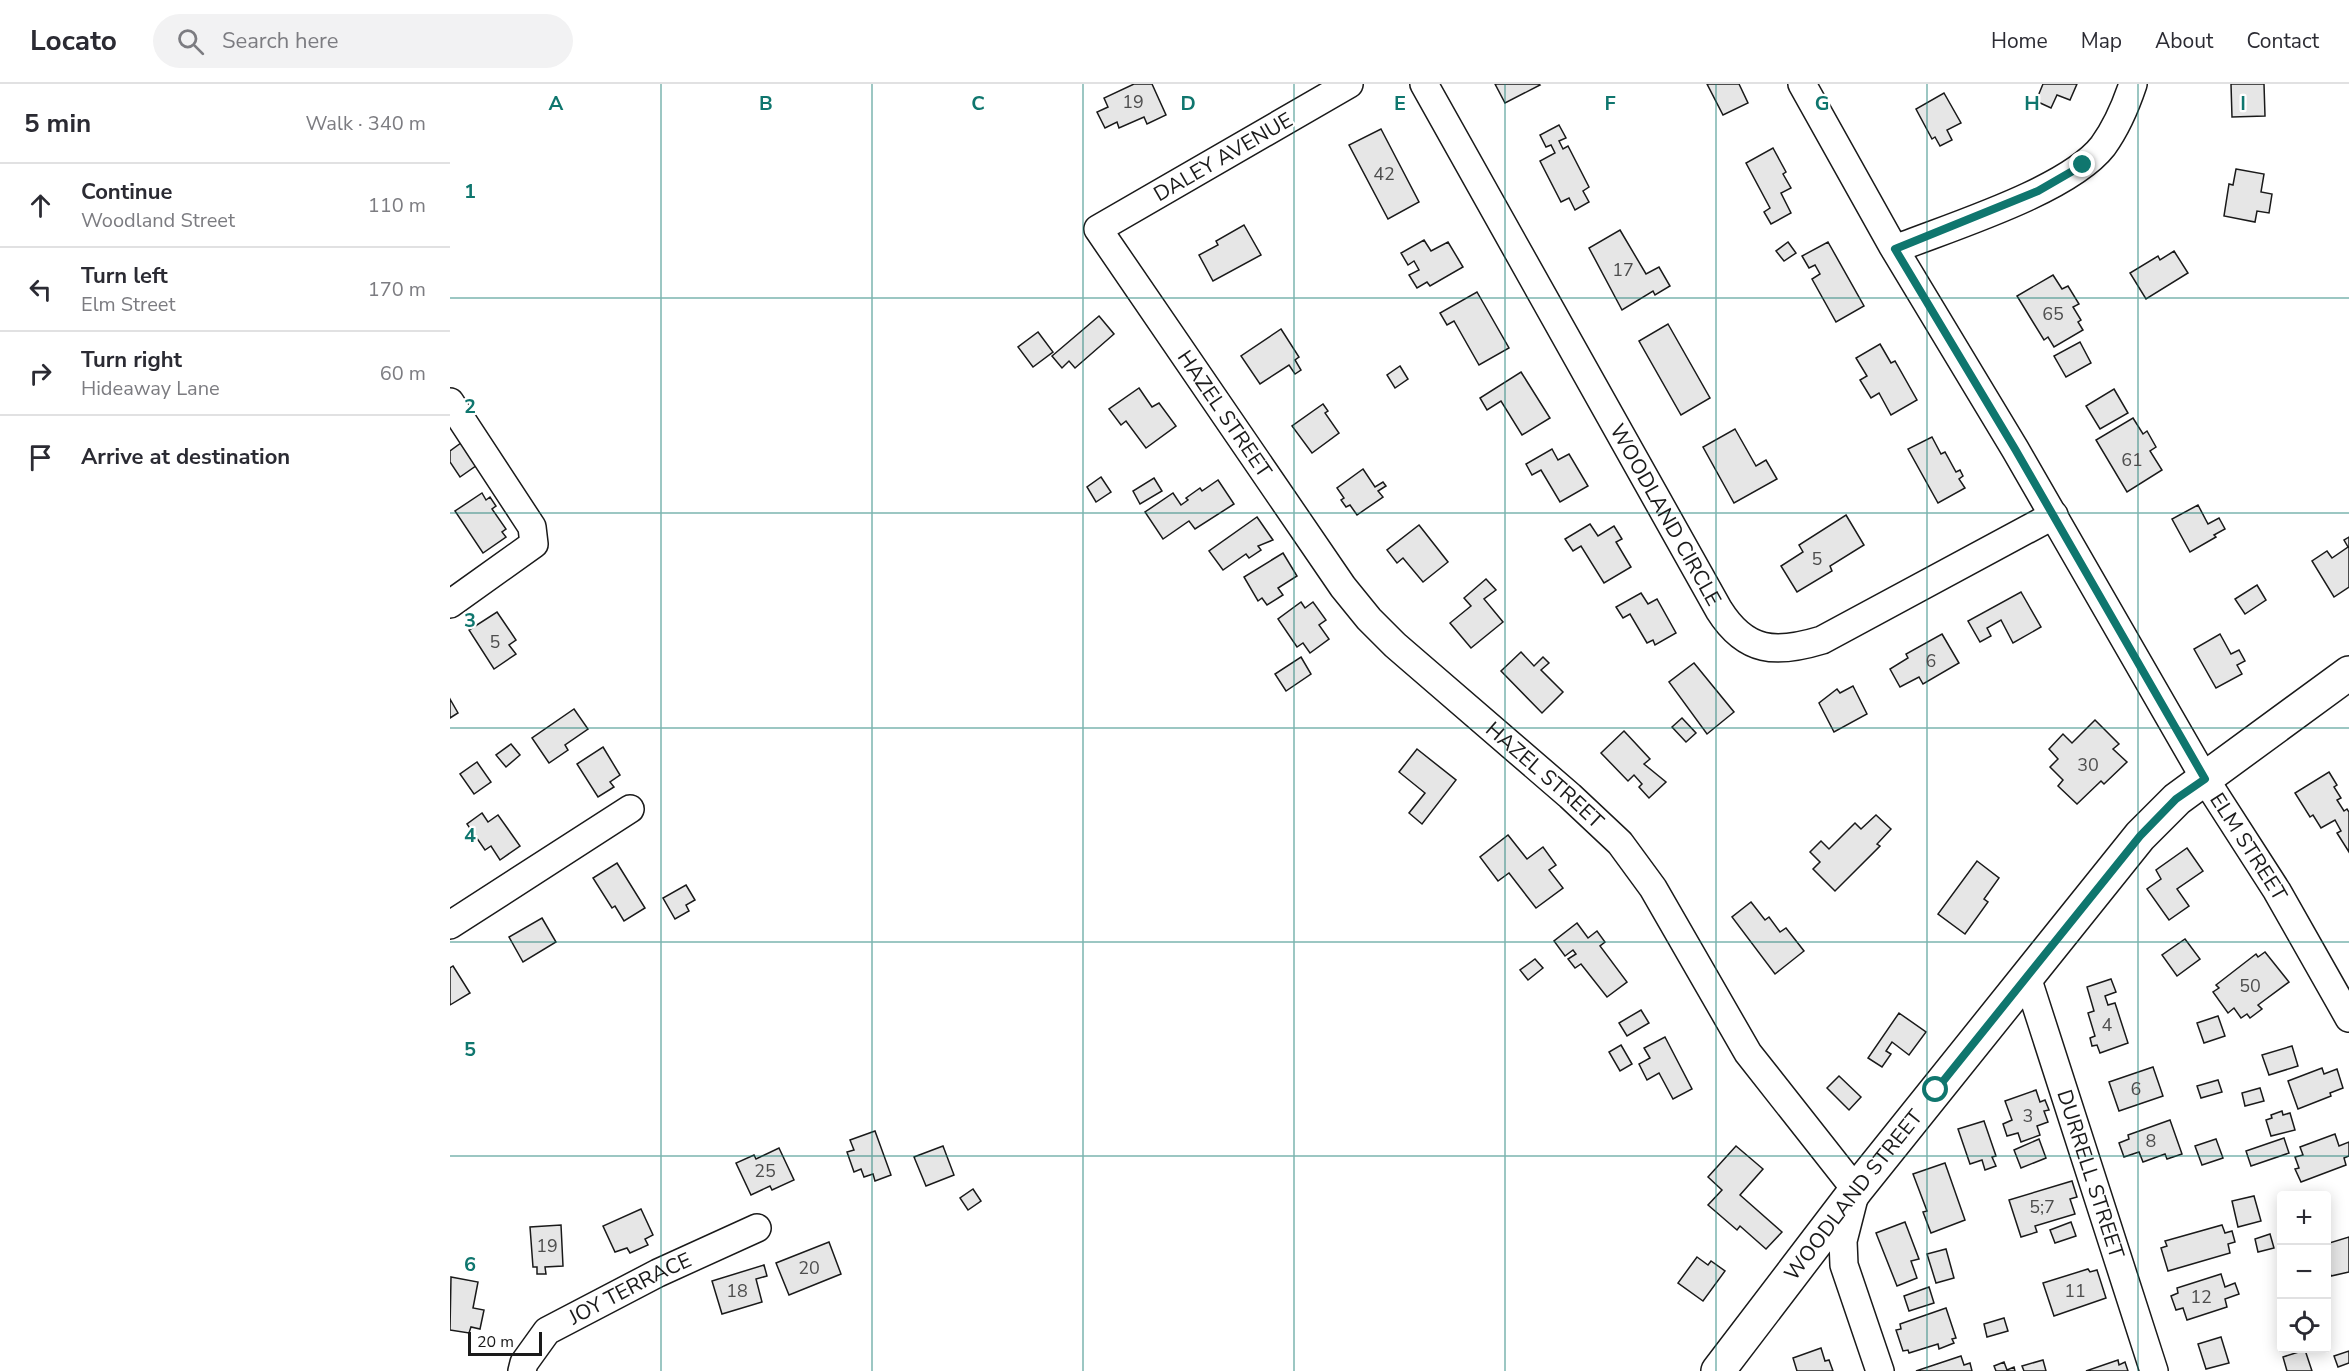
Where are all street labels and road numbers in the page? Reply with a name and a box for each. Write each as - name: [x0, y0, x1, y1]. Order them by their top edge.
- street label: DALEY AVENUE: [1148, 106, 1298, 208]
- street label: HAZEL STREET: [1171, 345, 1278, 484]
- street label: WOODLAND CIRCLE: [1603, 419, 1728, 611]
- street label: HAZEL STREET: [1480, 715, 1610, 835]
- street label: ELM STREET: [2203, 787, 2294, 906]
- street label: DURRELL STREET: [2050, 1086, 2131, 1262]
- street label: WOODLAND STREET: [1778, 1104, 1929, 1286]
- street label: JOY TERRACE: [563, 1246, 696, 1332]

